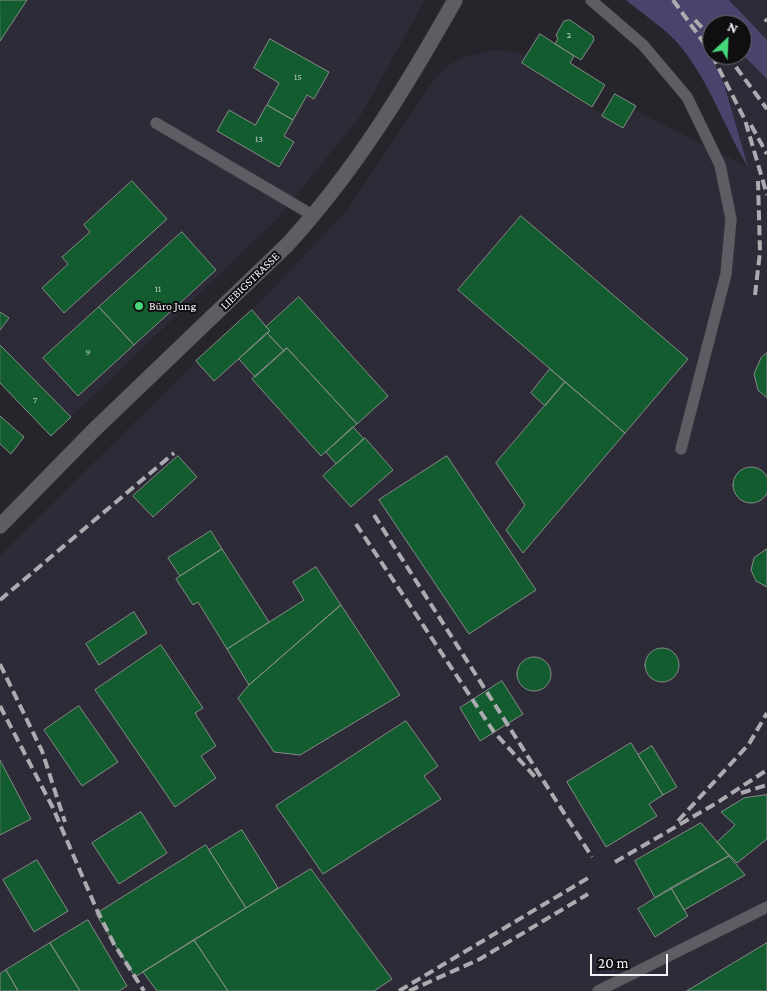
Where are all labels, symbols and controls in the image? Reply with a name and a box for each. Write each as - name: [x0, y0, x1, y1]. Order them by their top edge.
- north arrow: [702, 15, 752, 65]
- text: N: [725, 18, 741, 37]
- house number: 2: [567, 29, 571, 41]
- house number: 15: [294, 71, 302, 83]
- house number: 13: [255, 133, 263, 145]
- street label: LIEBIGSTRASSE: [217, 249, 283, 313]
- house number: 11: [155, 283, 161, 295]
- place label: Büro Jung: [149, 299, 196, 313]
- marker: Büro Jung: [133, 300, 145, 312]
- house number: 9: [85, 346, 91, 358]
- house number: 7: [33, 394, 37, 406]
- scale bar: [592, 944, 670, 976]
- text: 20 m: [598, 955, 629, 971]

